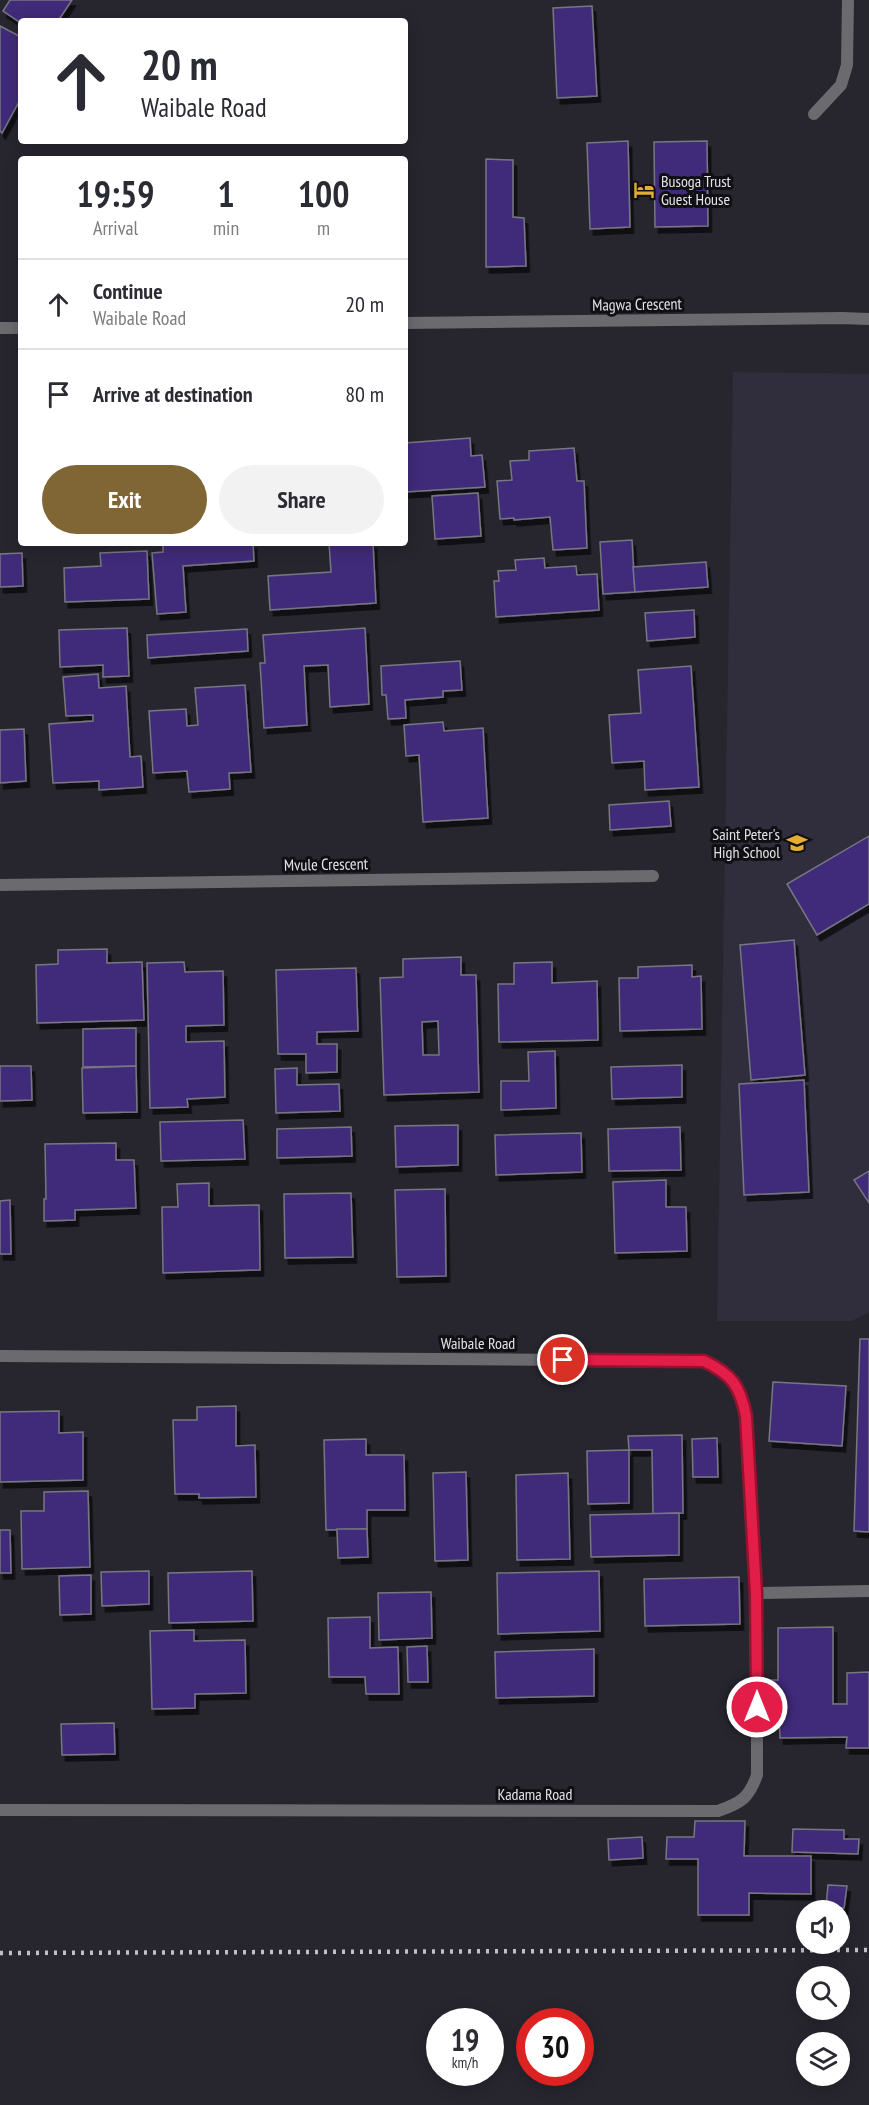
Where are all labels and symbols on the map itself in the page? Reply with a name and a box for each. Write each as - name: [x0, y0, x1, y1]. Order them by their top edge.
- place label: Busoga Trust Guest House: [661, 171, 732, 209]
- hotel icon: Busoga Trust Guest House: [632, 178, 656, 202]
- street label: Magwa Crescent: [592, 293, 683, 315]
- place label: Saint Peter's High School: [712, 824, 780, 862]
- school or university icon: Saint Peter's High School: [785, 831, 809, 855]
- street label: Mvule Crescent: [284, 853, 369, 875]
- street label: Waibale Road: [441, 1333, 515, 1353]
- pin: [537, 1334, 588, 1385]
- position arrow: [725, 1675, 789, 1739]
- street label: Kadama Road: [498, 1784, 572, 1804]
- speed limit sign: 30: [516, 2008, 594, 2086]

